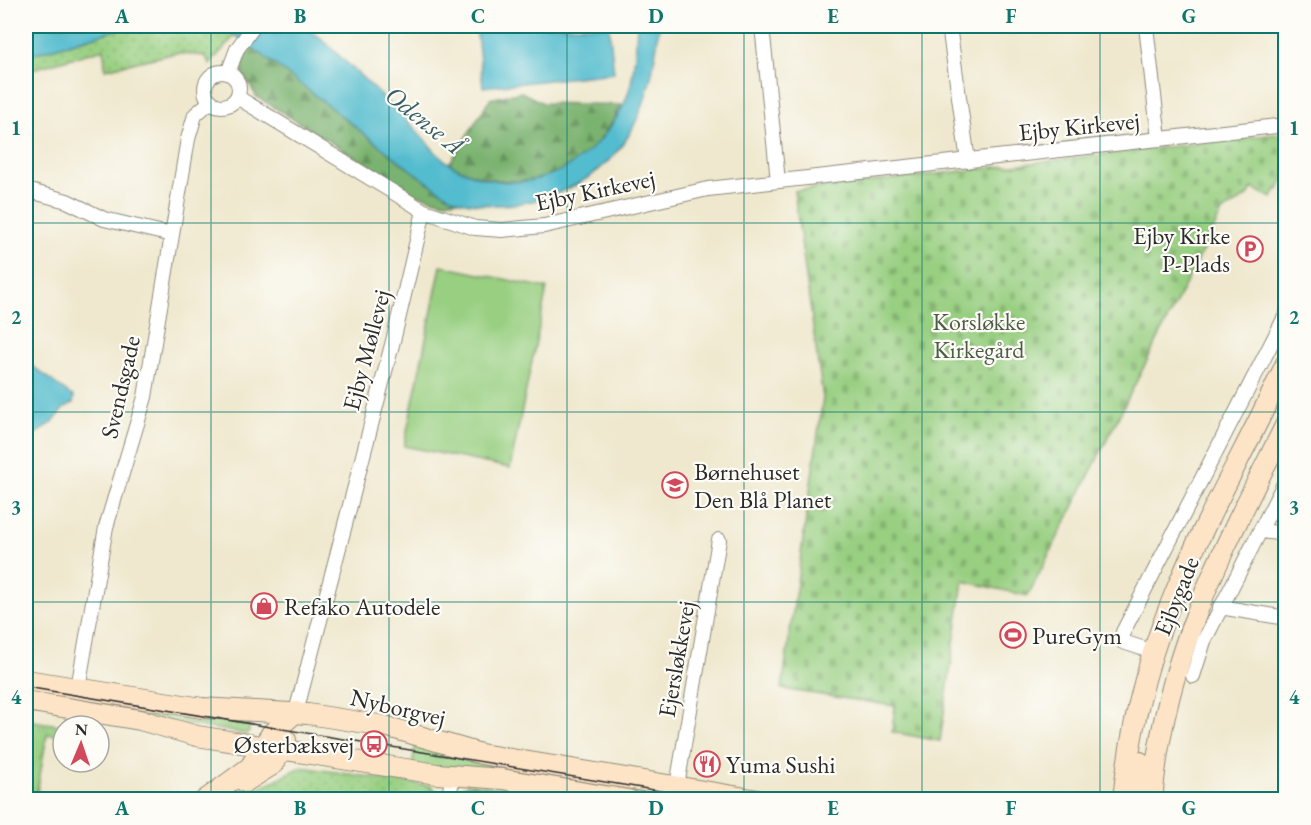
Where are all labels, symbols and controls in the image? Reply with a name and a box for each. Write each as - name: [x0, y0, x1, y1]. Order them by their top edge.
- text: A: [114, 3, 130, 29]
- text: B: [294, 3, 306, 29]
- text: C: [471, 3, 485, 29]
- text: D: [648, 3, 664, 29]
- text: E: [827, 3, 839, 29]
- text: F: [1006, 3, 1017, 29]
- text: G: [1182, 3, 1196, 29]
- water label: Odense Å: [378, 78, 473, 163]
- street label: Ejby Kirkevej: [1017, 104, 1141, 148]
- text: 1: [11, 115, 21, 141]
- text: 1: [1289, 115, 1299, 141]
- street label: Ejby Kirkevej: [532, 162, 658, 218]
- place label: Ejby Kirke P-Plads: [1133, 220, 1230, 279]
- parking icon: Ejby Kirke P-Plads: [1235, 234, 1265, 264]
- street label: Ejby Møllevej: [335, 286, 397, 414]
- text: 2: [11, 304, 22, 330]
- text: 2: [1289, 304, 1300, 330]
- park label: Korsløkke Kirkegård: [933, 306, 1025, 365]
- street label: Svendsgade: [93, 333, 147, 441]
- place label: Børnehuset Den Blå Planet: [694, 456, 832, 515]
- school or university icon: Børnehuset Den Blå Planet: [660, 470, 690, 500]
- text: 3: [11, 494, 21, 520]
- text: 3: [1289, 494, 1299, 520]
- street label: Ejbygade: [1146, 552, 1206, 640]
- shop icon: Refako Autodele: [249, 591, 279, 621]
- place label: Refako Autodele: [284, 591, 440, 622]
- street label: Ejersløkkevej: [651, 598, 701, 720]
- sports icon: PureGym: [998, 620, 1028, 650]
- place label: PureGym: [1032, 620, 1122, 651]
- street label: Nyborgvej: [347, 681, 449, 733]
- text: 4: [11, 684, 22, 710]
- text: 4: [1289, 684, 1300, 710]
- north arrow: [51, 714, 111, 774]
- text: N: [75, 719, 88, 740]
- place label: Østerbæksvej: [234, 729, 354, 760]
- bus stop icon: Østerbæksvej: [359, 729, 389, 759]
- restaurant icon: Yuma Sushi: [692, 749, 722, 779]
- place label: Yuma Sushi: [726, 749, 835, 780]
- text: A: [114, 795, 130, 821]
- text: B: [294, 795, 306, 821]
- text: C: [471, 795, 485, 821]
- text: D: [648, 795, 664, 821]
- text: E: [827, 795, 839, 821]
- text: F: [1006, 795, 1017, 821]
- text: G: [1182, 795, 1196, 821]

